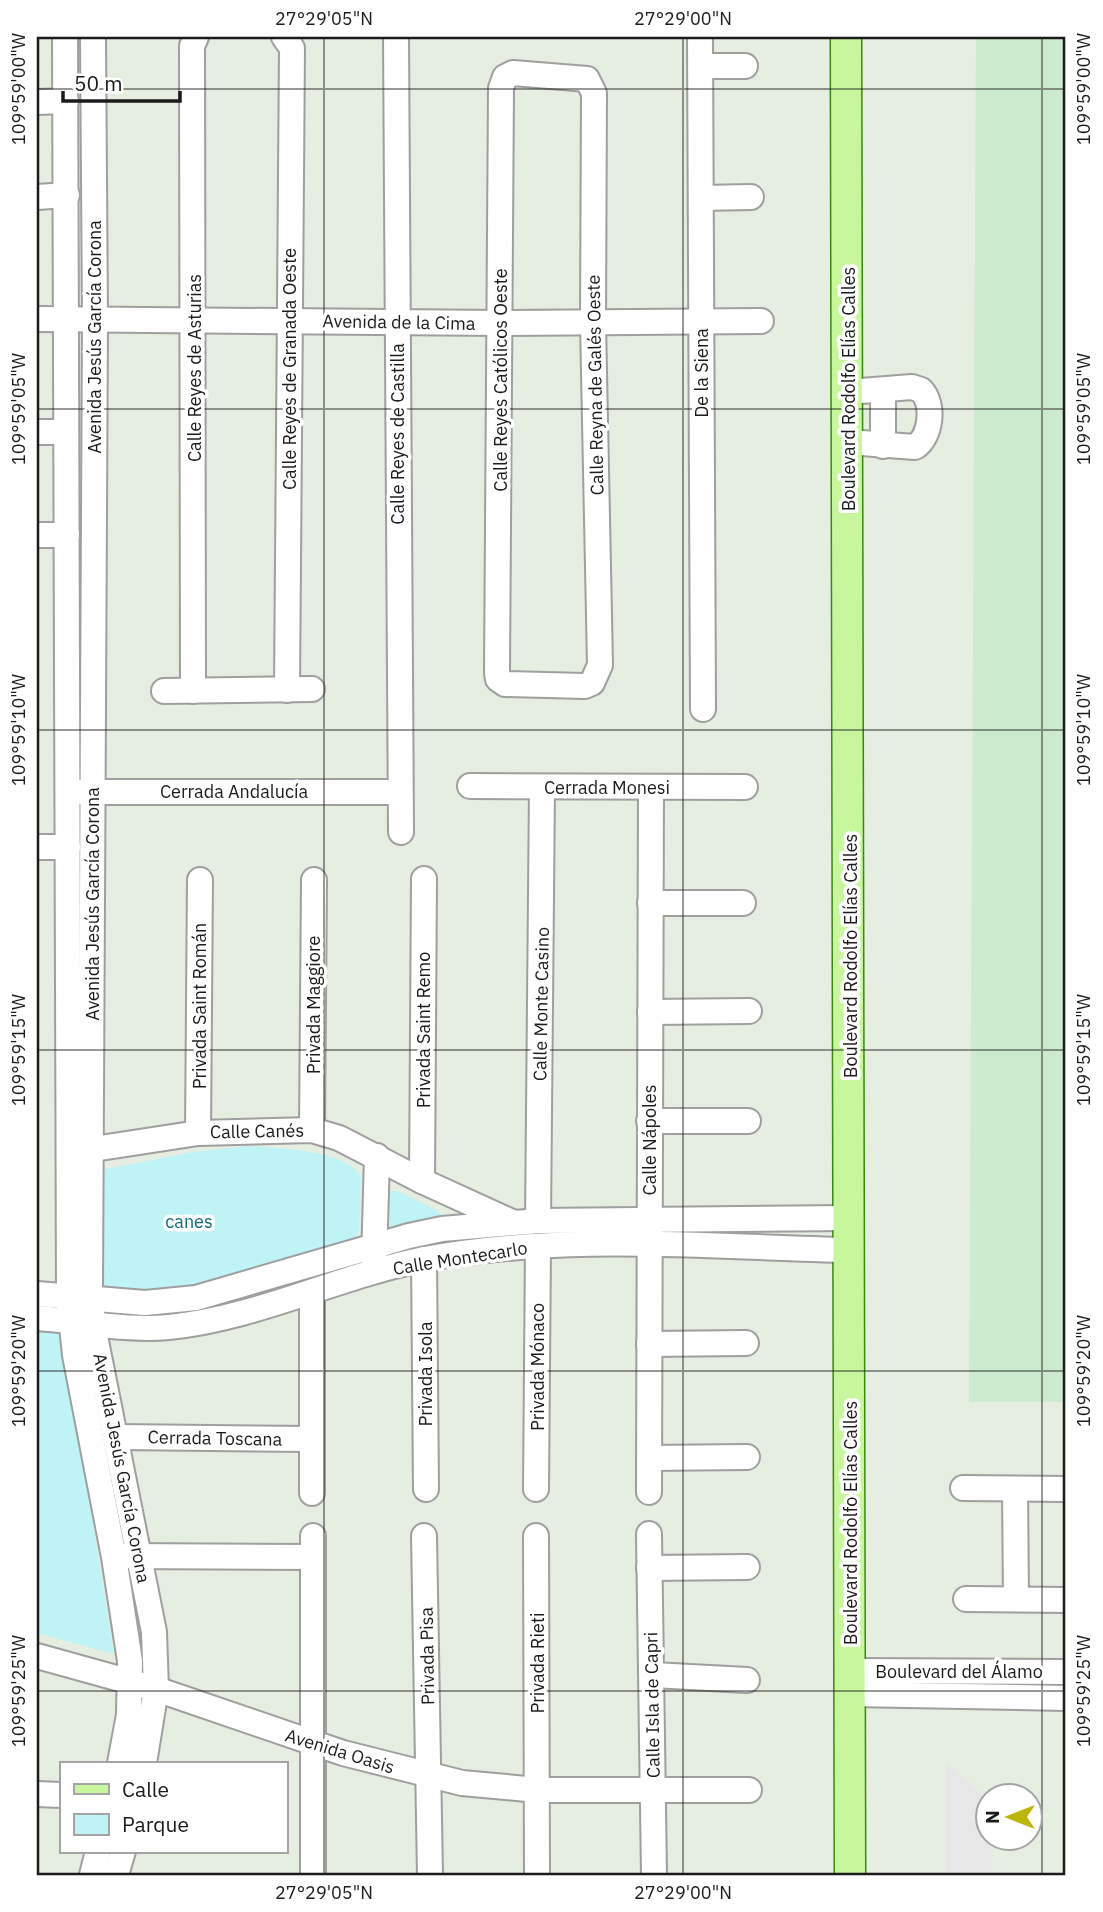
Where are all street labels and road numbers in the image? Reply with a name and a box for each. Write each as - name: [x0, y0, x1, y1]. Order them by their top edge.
- street label: Avenida Jesús García Corona: [83, 220, 106, 454]
- street label: Calle Reyes de Granada Oeste: [278, 248, 301, 490]
- street label: Boulevard Rodolfo Elías Calles: [837, 267, 860, 511]
- street label: Calle Reyes Católicos Oeste: [489, 268, 512, 492]
- street label: Calle Reyes de Asturias: [183, 274, 206, 462]
- street label: Calle Reyna de Galés Oeste: [582, 274, 608, 495]
- street label: Avenida de la Cima: [322, 309, 476, 335]
- street label: De la Siena: [690, 328, 713, 418]
- street label: Calle Reyes de Castilla: [386, 343, 409, 525]
- street label: Cerrada Monesi: [544, 776, 670, 799]
- street label: Cerrada Andalucía: [160, 780, 308, 803]
- street label: Avenida Jesús García Corona: [81, 787, 104, 1021]
- street label: Boulevard Rodolfo Elías Calles: [839, 834, 862, 1078]
- street label: Privada Saint Román: [188, 923, 211, 1089]
- street label: Calle Monte Casino: [528, 927, 554, 1081]
- street label: Privada Maggiore: [302, 936, 325, 1074]
- street label: Privada Saint Remo: [412, 952, 435, 1108]
- street label: Calle Nápoles: [638, 1084, 661, 1196]
- street label: Calle Canés: [210, 1119, 304, 1143]
- street label: Calle Montecarlo: [391, 1236, 529, 1280]
- street label: Privada Mónaco: [526, 1303, 549, 1431]
- street label: Privada Isola: [414, 1321, 437, 1427]
- street label: Avenida Jesús García Corona: [88, 1351, 156, 1585]
- street label: Boulevard Rodolfo Elías Calles: [839, 1401, 862, 1645]
- street label: Cerrada Toscana: [148, 1425, 283, 1451]
- street label: Privada Pisa: [415, 1606, 439, 1705]
- street label: Privada Rieti: [526, 1612, 549, 1714]
- street label: Calle Isla de Capri: [639, 1632, 665, 1778]
- street label: Boulevard del Álamo: [875, 1660, 1043, 1683]
- street label: Avenida Oasis: [283, 1723, 397, 1779]

